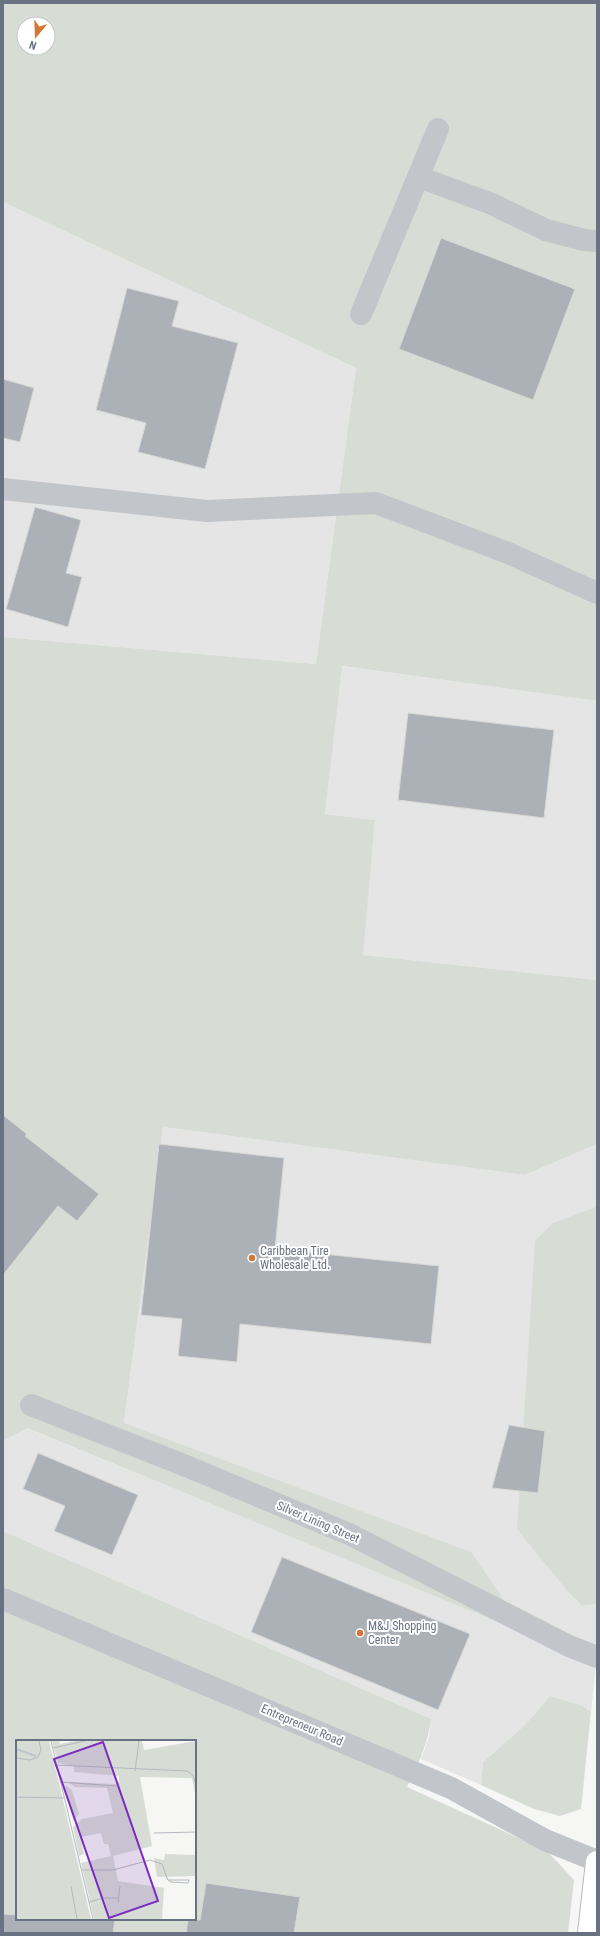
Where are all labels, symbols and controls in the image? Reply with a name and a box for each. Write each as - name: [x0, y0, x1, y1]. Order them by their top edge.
- north arrow: [16, 16, 56, 56]
- text: N: [27, 38, 38, 52]
- place label: Caribbean Tire Wholesale Ltd.: [260, 1244, 330, 1272]
- marker: Caribbean Tire Wholesale Ltd.: [247, 1253, 257, 1263]
- street label: Silver Lining Street: [275, 1498, 362, 1546]
- place label: M&J Shopping Center: [368, 1619, 437, 1647]
- marker: M&J Shopping Center: [355, 1628, 365, 1638]
- street label: Entrepreneur Road: [259, 1701, 345, 1749]
- inset map: [16, 1740, 196, 1920]

